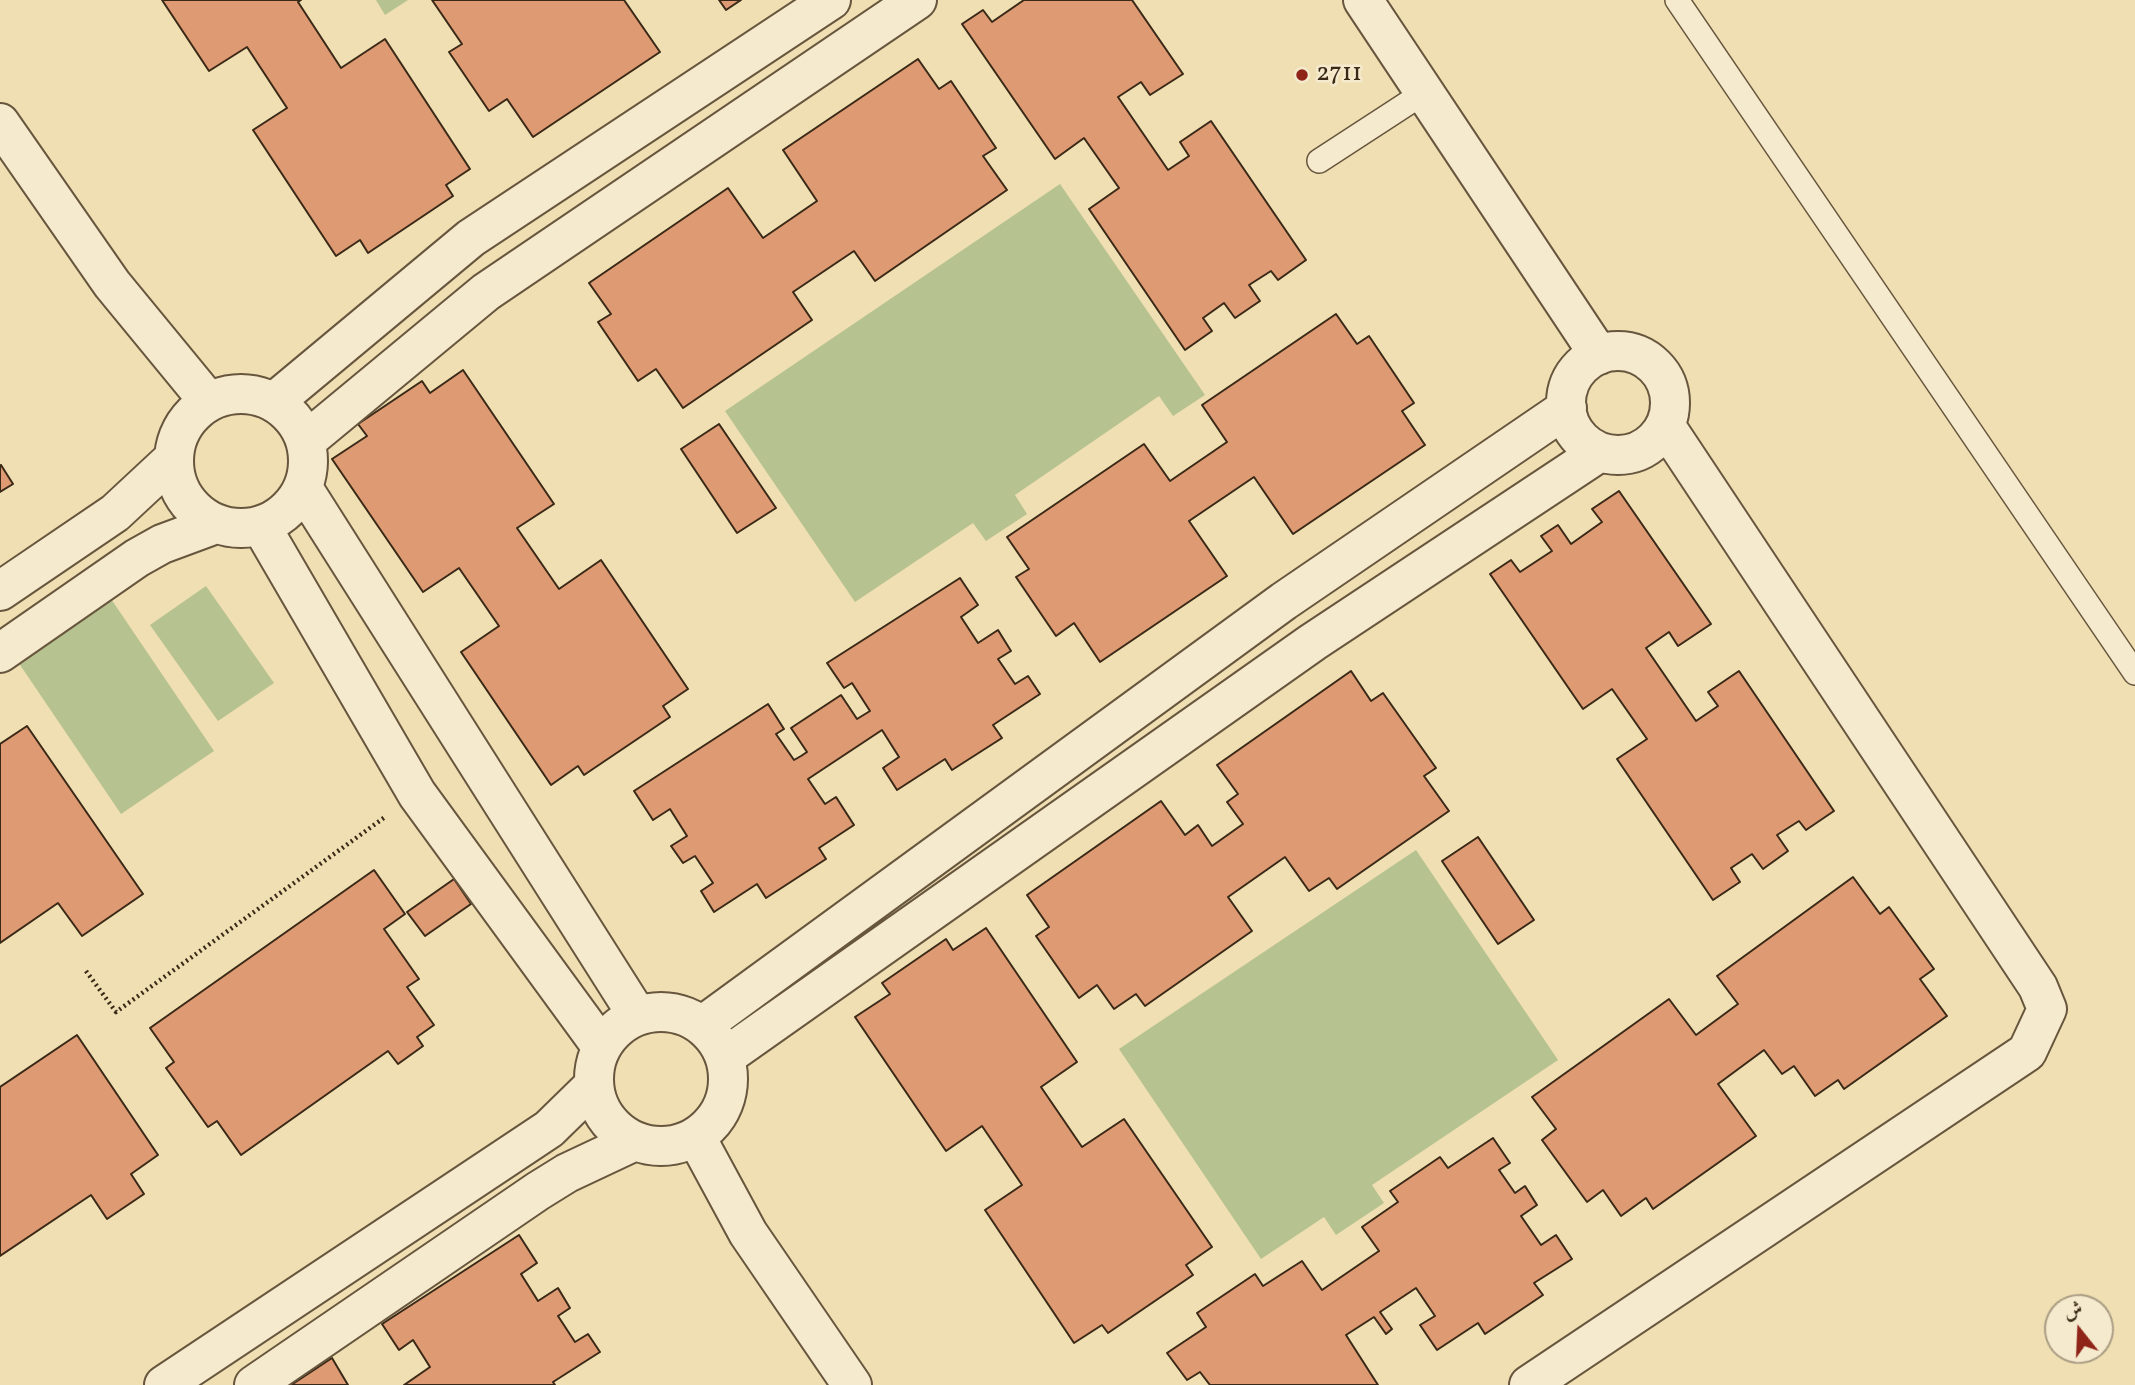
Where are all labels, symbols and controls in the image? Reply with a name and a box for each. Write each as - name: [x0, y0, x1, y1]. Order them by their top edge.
- place label: 2711: [1316, 59, 1362, 91]
- marker: 2711: [1294, 67, 1310, 83]
- north arrow: [2044, 1294, 2114, 1364]
- text: ش: [2060, 1296, 2086, 1326]

